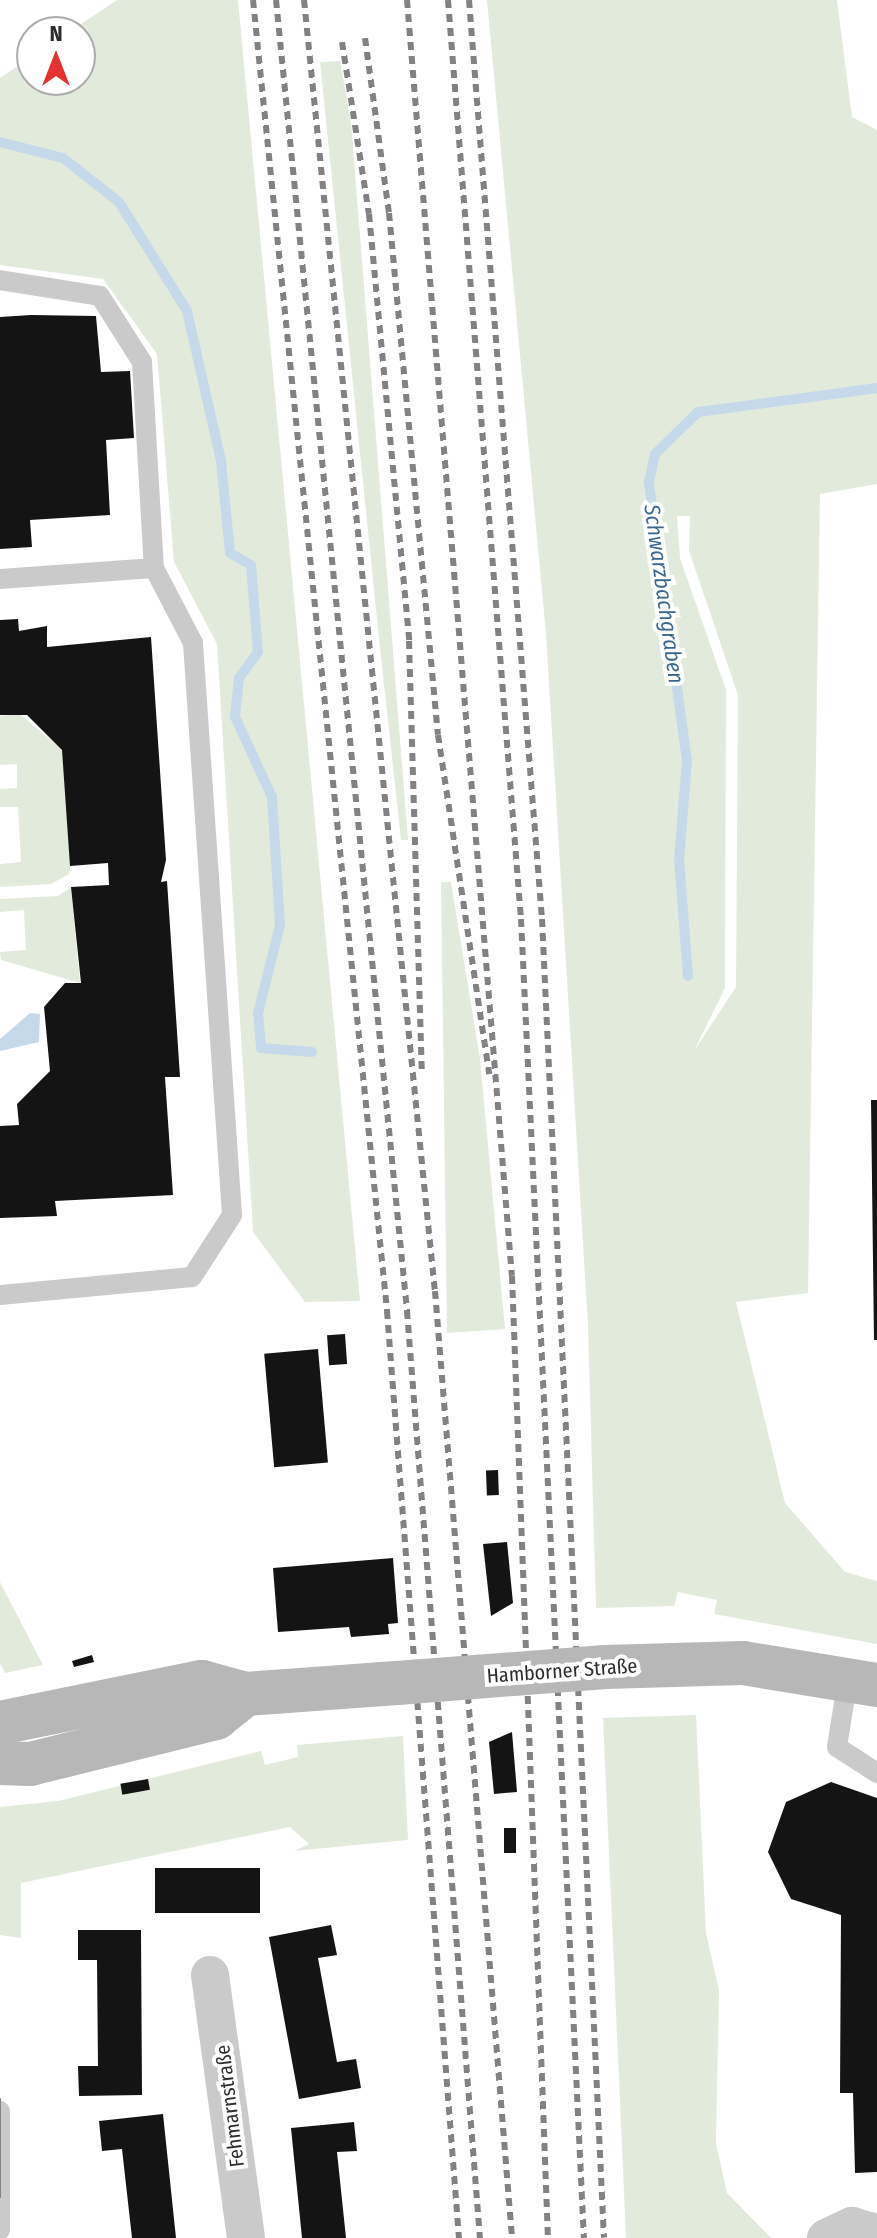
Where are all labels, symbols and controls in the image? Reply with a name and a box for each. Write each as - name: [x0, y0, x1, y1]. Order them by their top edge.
- north arrow: [16, 16, 96, 96]
- text: N: [49, 20, 63, 47]
- water label: Schwarzbachgraben: [638, 503, 690, 685]
- street label: Hamborner Straße: [486, 1654, 638, 1688]
- street label: Fehmarnstraße: [211, 2043, 249, 2169]

